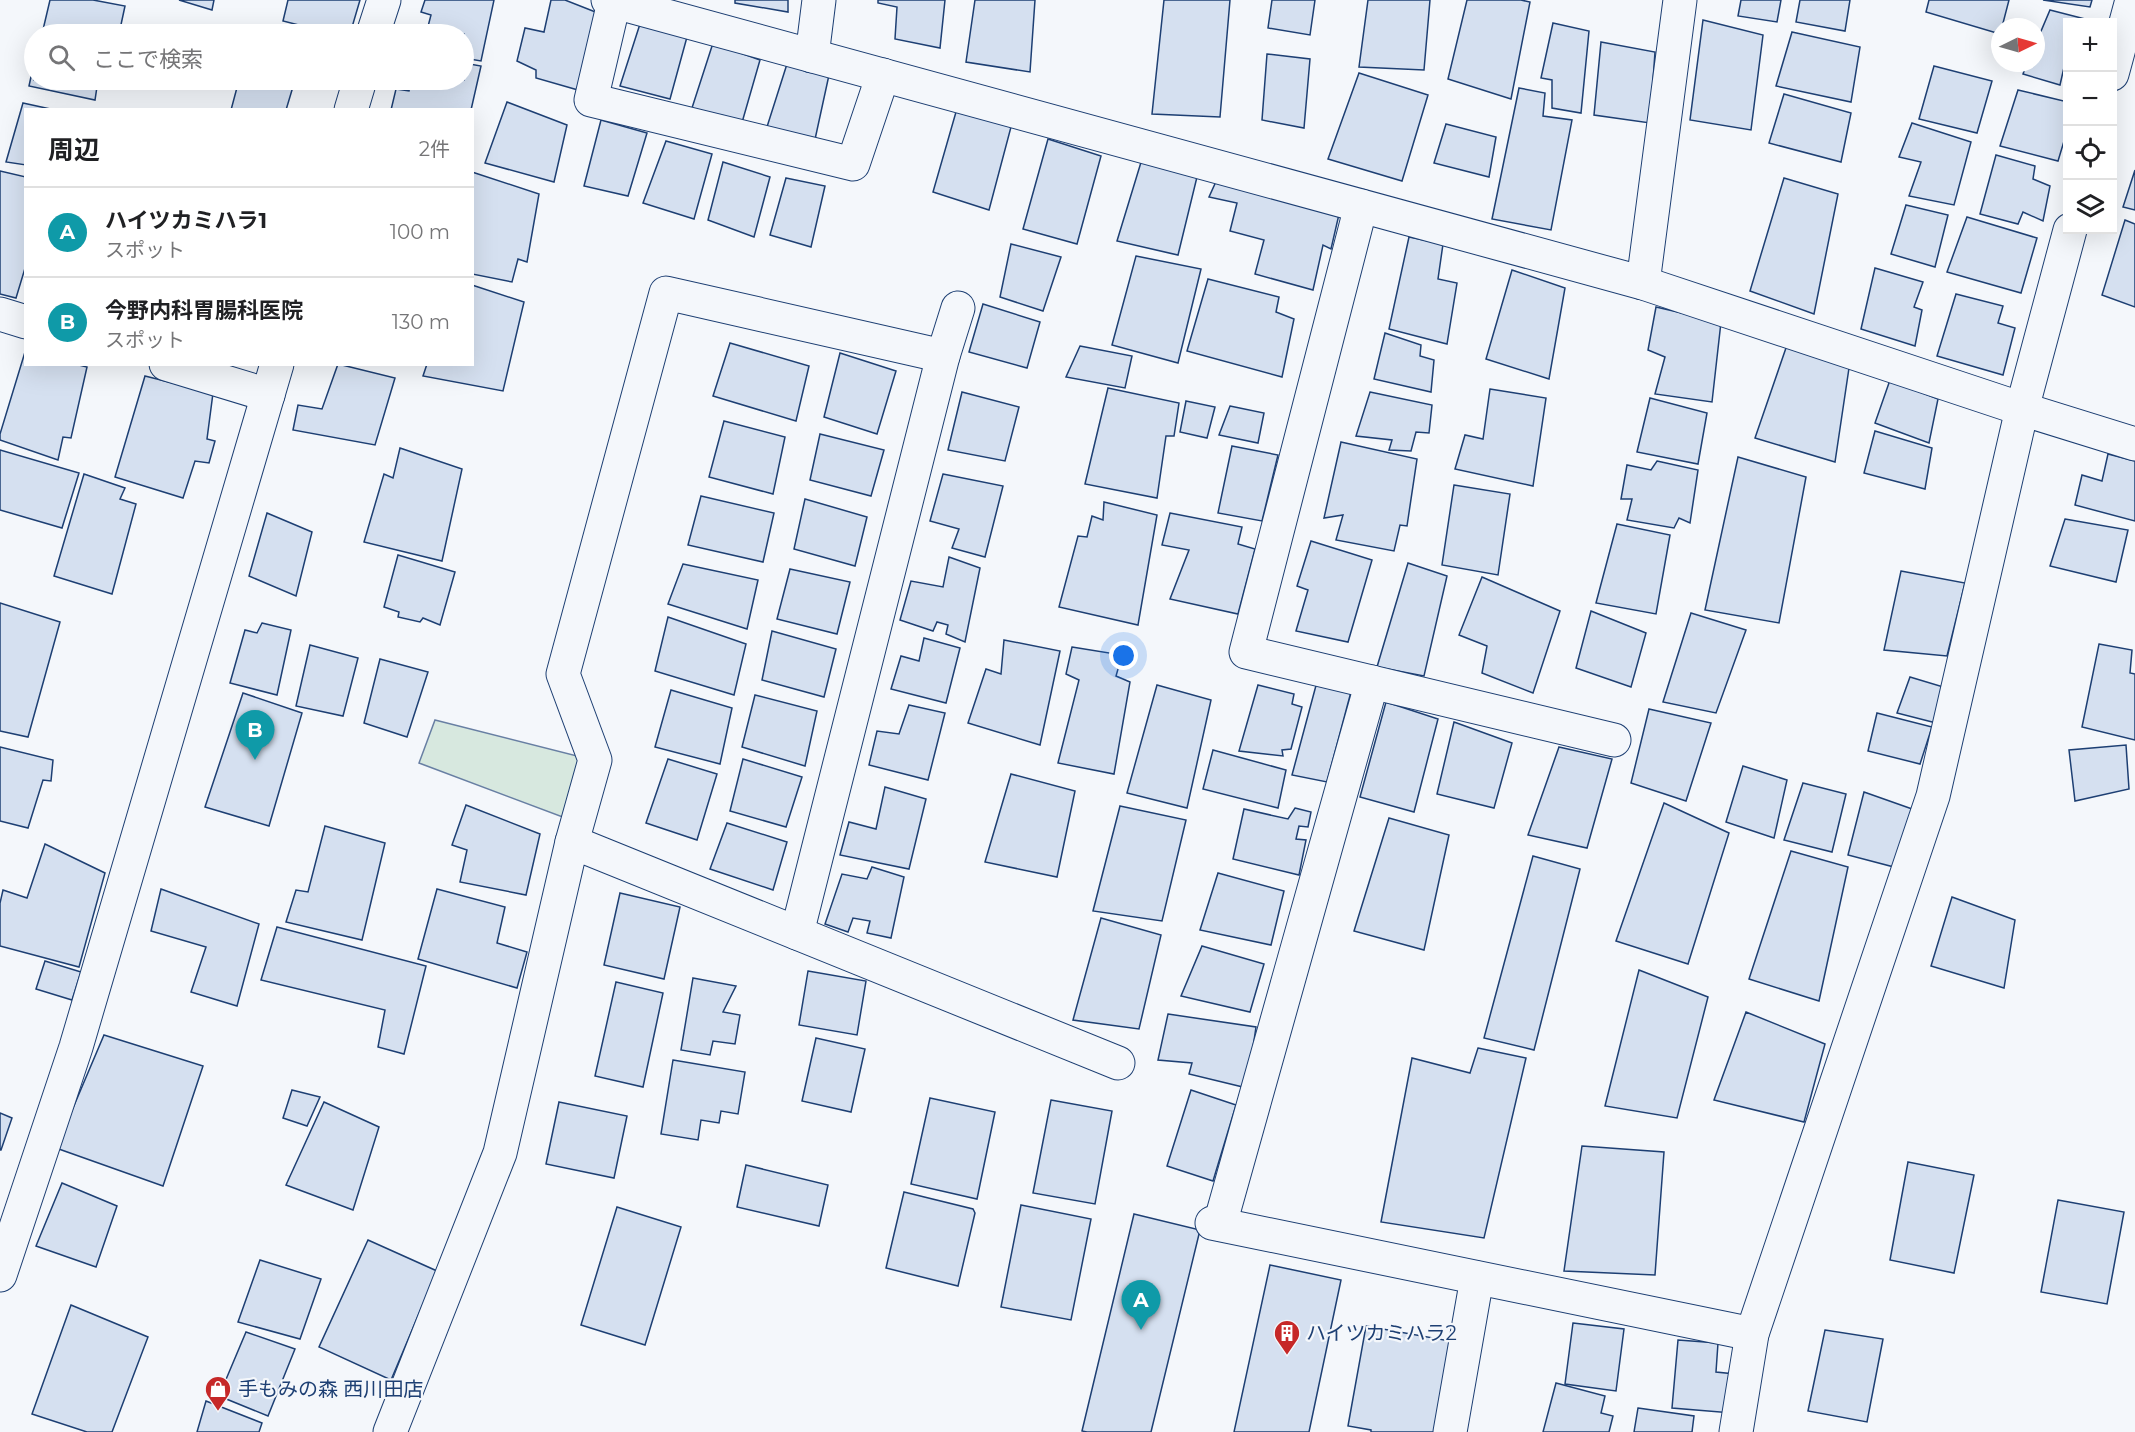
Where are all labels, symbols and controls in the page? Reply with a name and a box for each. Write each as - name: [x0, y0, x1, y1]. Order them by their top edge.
- north arrow: [1991, 18, 2045, 72]
- map controls: [2063, 18, 2117, 234]
- button: +: [2063, 18, 2117, 72]
- search box: [24, 24, 474, 90]
- icon: search: [45, 41, 78, 74]
- text: ここで検索: [93, 46, 203, 73]
- button: −: [2063, 72, 2117, 126]
- button: locate: [2063, 126, 2117, 180]
- text: 周辺: [48, 134, 100, 166]
- text: 2件: [419, 137, 450, 161]
- button: layers: [2063, 180, 2117, 234]
- text: ハイツカミハラ1: [105, 207, 267, 234]
- text: A: [60, 220, 75, 244]
- text: 100 m: [390, 220, 450, 244]
- text: スポット: [105, 238, 185, 262]
- text: 今野内科胃腸科医院: [105, 297, 303, 324]
- text: B: [60, 310, 75, 334]
- text: 130 m: [392, 310, 450, 334]
- text: スポット: [105, 328, 185, 352]
- your location: [1109, 641, 1138, 670]
- pin: B: [236, 710, 274, 760]
- pin: A: [1122, 1280, 1160, 1330]
- building icon: ハイツカミハラ2: [1272, 1318, 1302, 1356]
- place label: ハイツカミハラ2: [1306, 1321, 1457, 1345]
- shop icon: 手もみの森 西川田店: [203, 1374, 233, 1412]
- place label: 手もみの森 西川田店: [238, 1377, 423, 1401]

